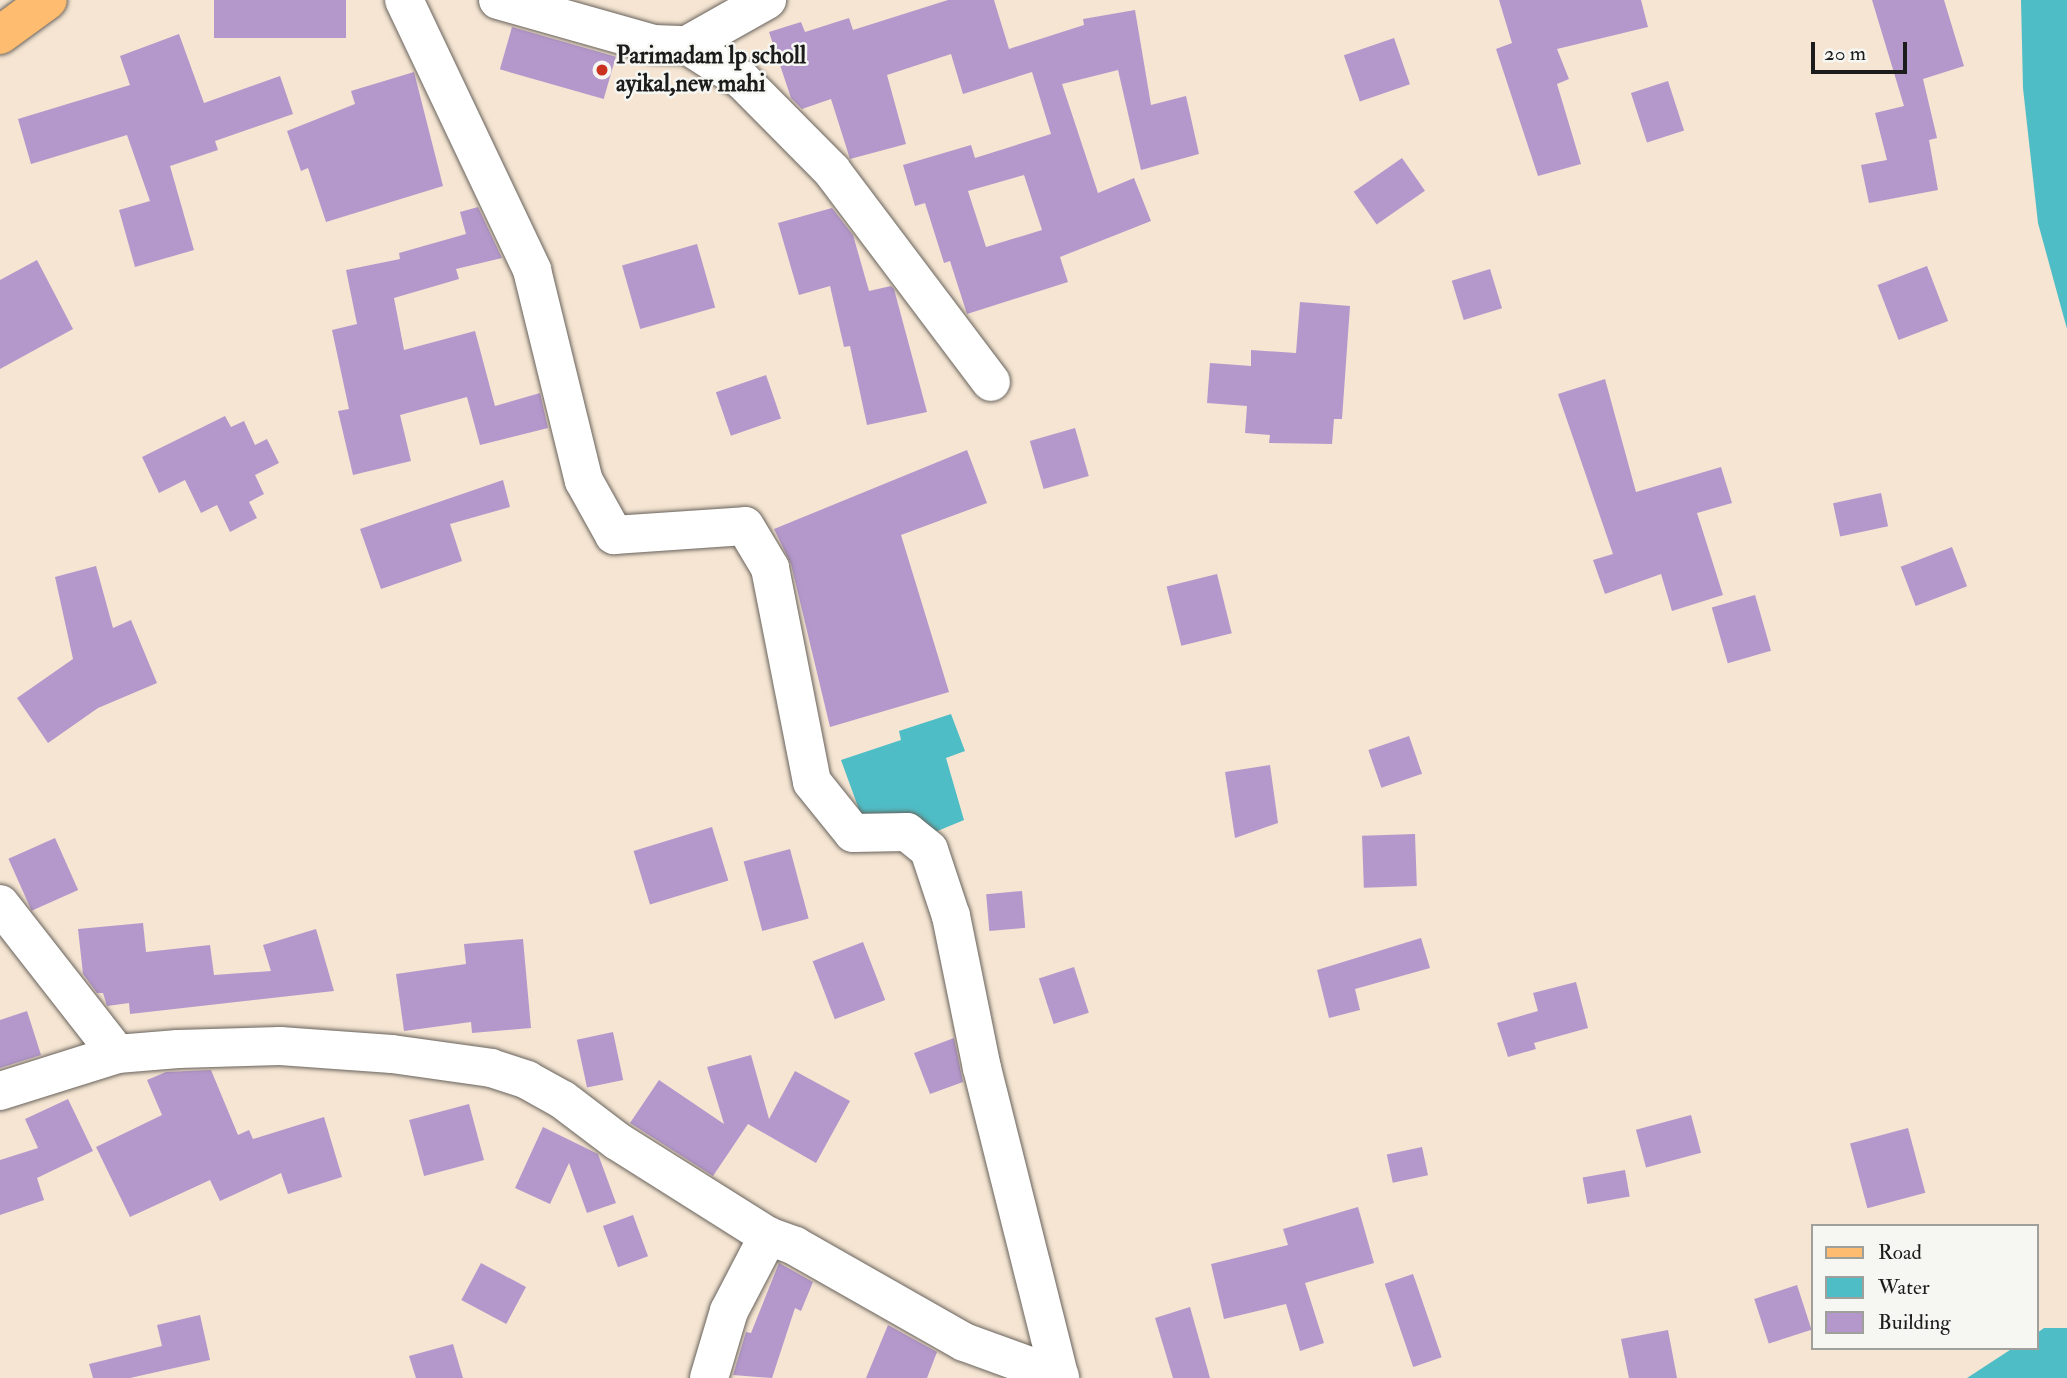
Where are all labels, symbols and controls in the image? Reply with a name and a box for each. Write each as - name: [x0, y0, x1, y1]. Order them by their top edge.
- scale bar: [1815, 28, 1911, 72]
- text: 20 m: [1824, 40, 1866, 67]
- place label: Parimadam lp scholl ayikal,new mahi: [616, 42, 806, 98]
- marker: Parimadam lp scholl ayikal,new mahi: [594, 62, 610, 78]
- legend: [1812, 1224, 2039, 1350]
- text: Road: [1878, 1239, 1922, 1266]
- text: Water: [1878, 1274, 1930, 1301]
- text: Building: [1878, 1309, 1951, 1336]

